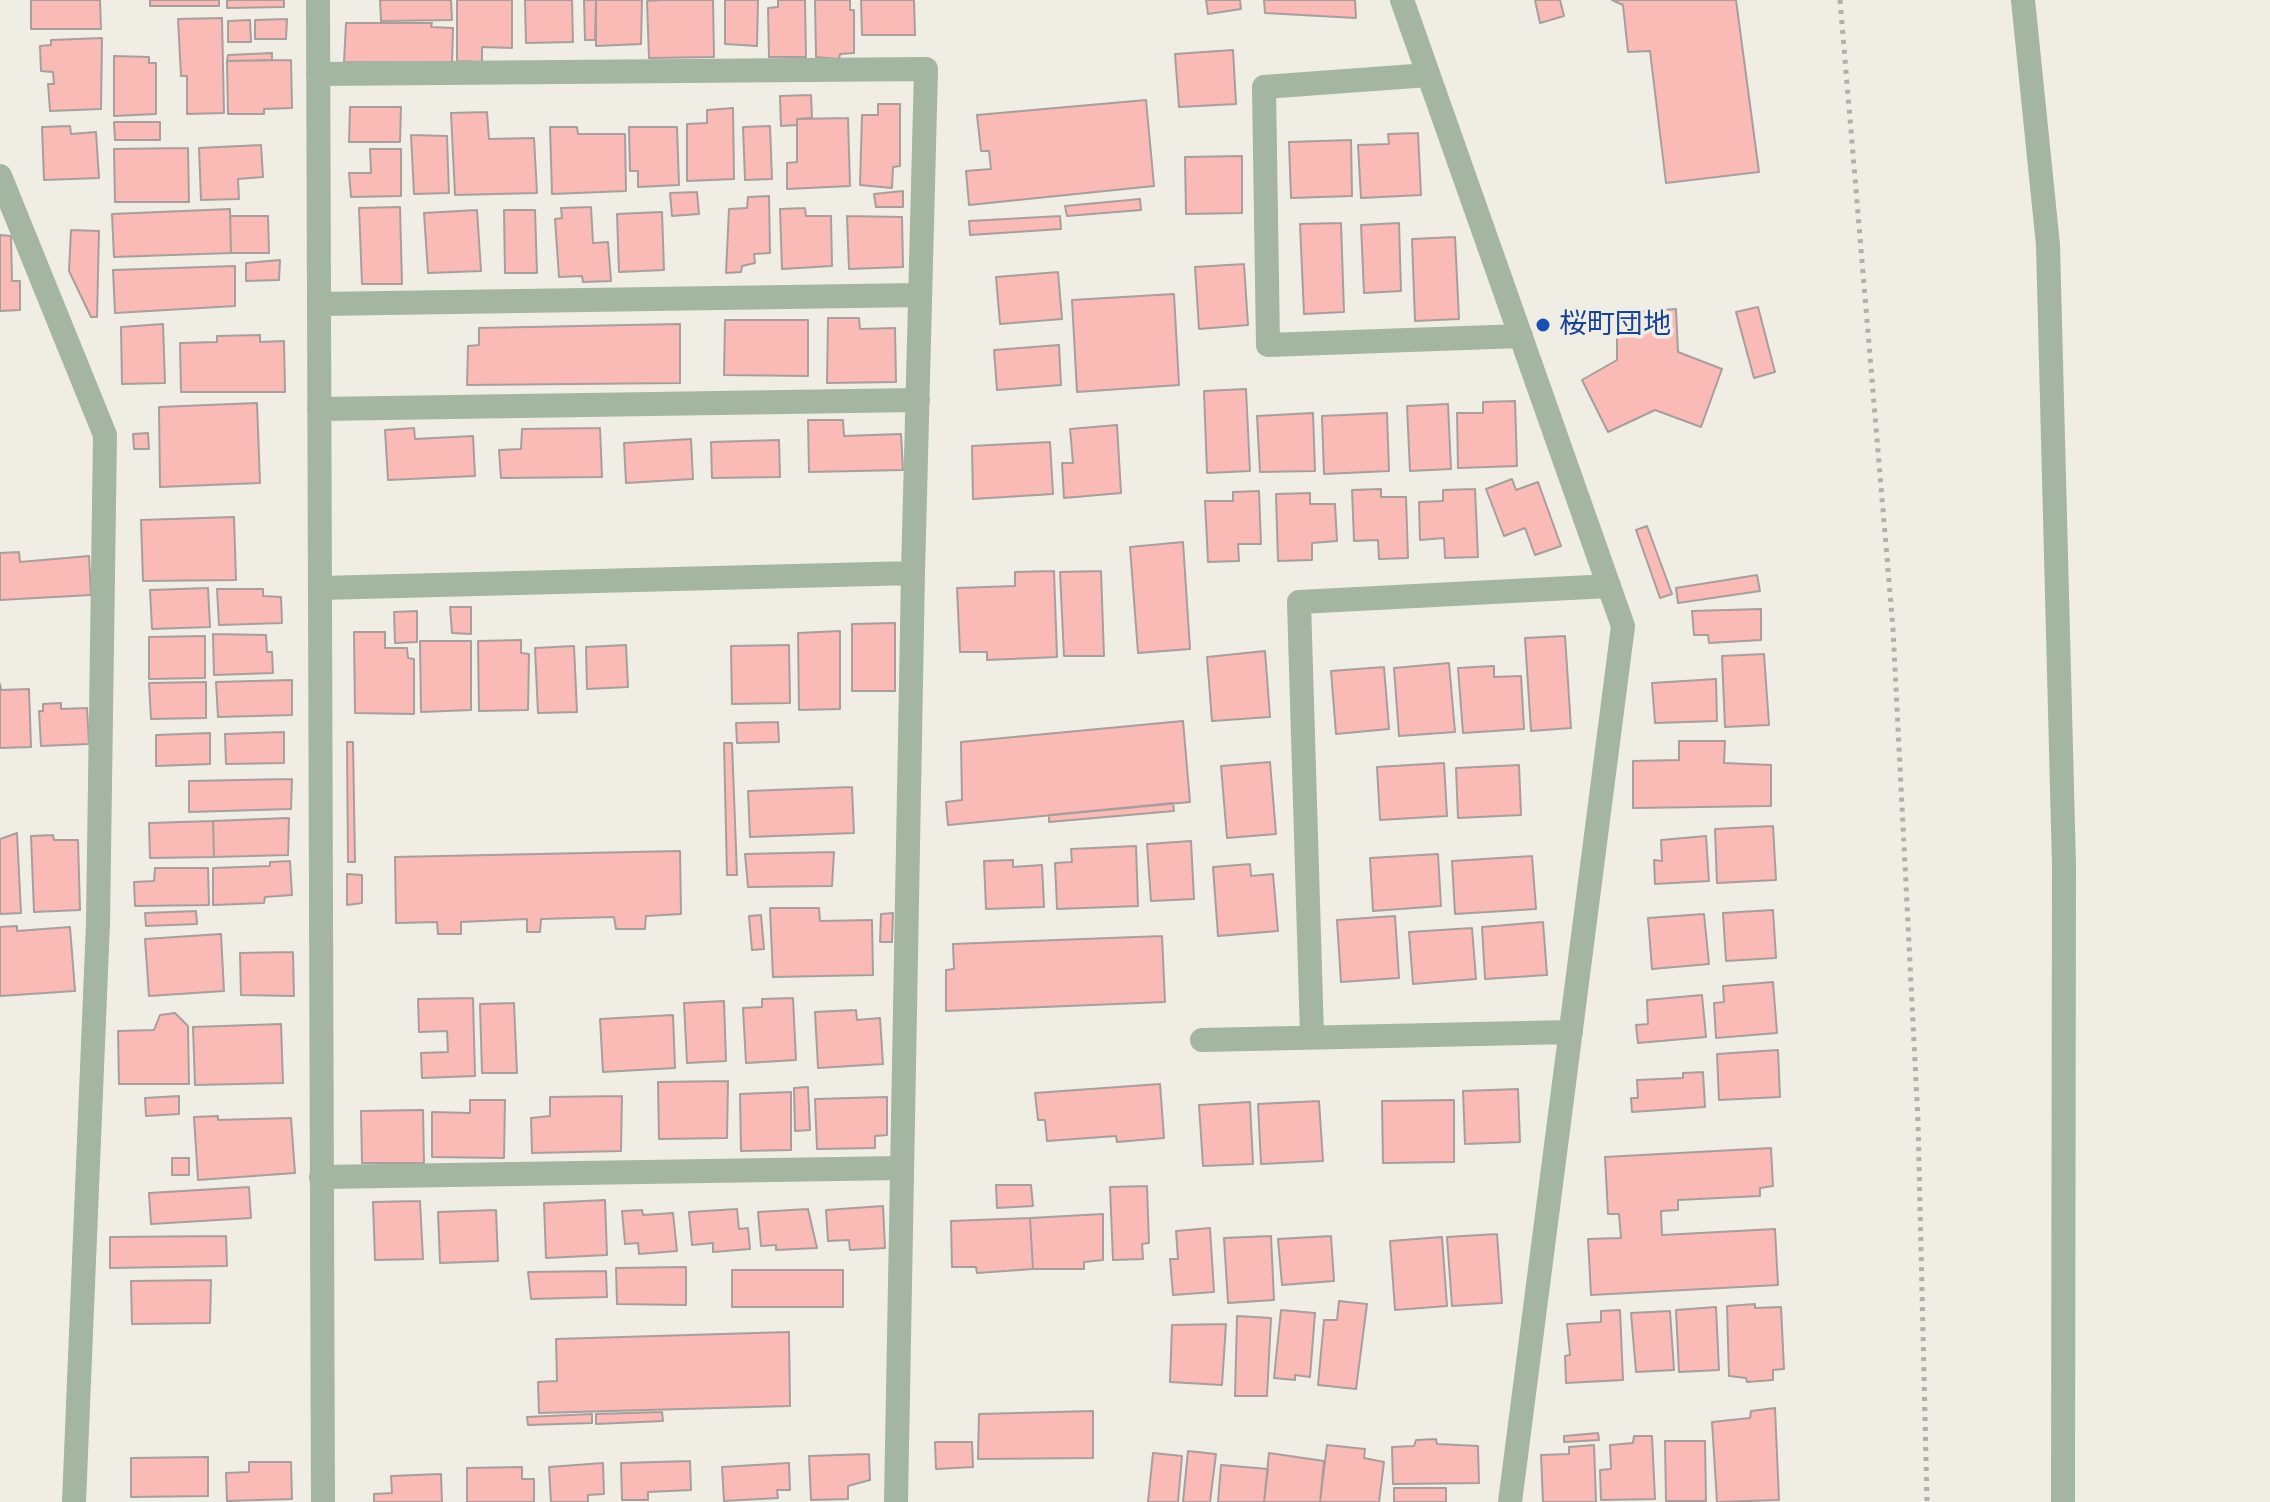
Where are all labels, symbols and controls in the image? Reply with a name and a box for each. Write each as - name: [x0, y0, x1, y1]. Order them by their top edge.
- place label: 桜町団地: [1559, 308, 1671, 342]
- marker: 桜町団地: [1534, 316, 1552, 334]

